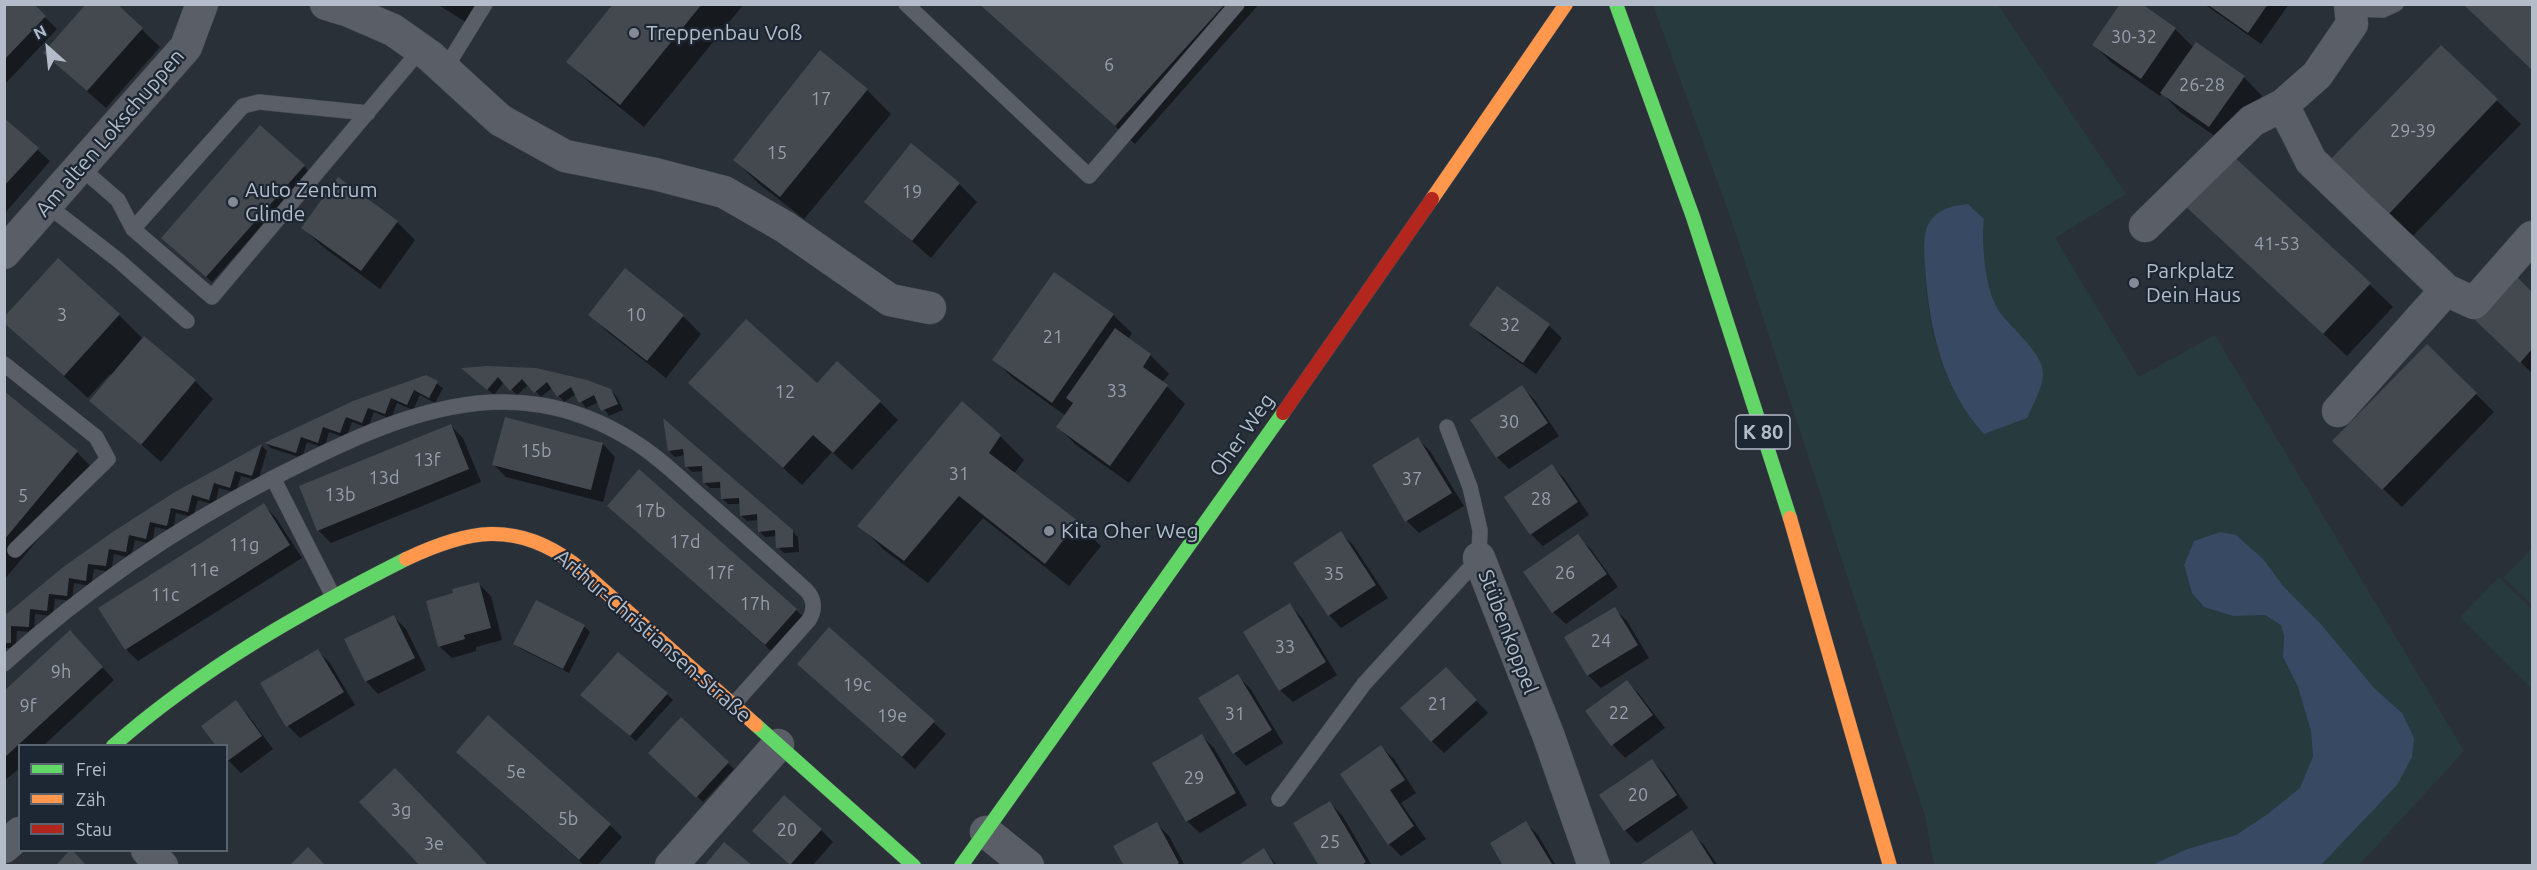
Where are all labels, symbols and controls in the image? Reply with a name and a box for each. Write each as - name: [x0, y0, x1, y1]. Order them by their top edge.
- north arrow: [18, 18, 78, 78]
- place label: Treppenbau Voß: [646, 20, 802, 46]
- text: N: [30, 21, 49, 43]
- marker: Treppenbau Voß: [627, 26, 641, 40]
- house number: 30-32: [2111, 26, 2157, 48]
- street label: Am alten Lokschuppen: [30, 44, 190, 222]
- house number: 6: [1104, 54, 1114, 76]
- house number: 26-28: [2179, 74, 2225, 96]
- house number: 17: [811, 88, 831, 110]
- house number: 29-39: [2390, 120, 2436, 142]
- house number: 15: [767, 142, 787, 164]
- place label: Auto Zentrum Glinde: [245, 177, 378, 227]
- house number: 19: [902, 181, 922, 203]
- marker: Auto Zentrum Glinde: [226, 195, 240, 209]
- house number: 41-53: [2254, 233, 2300, 255]
- place label: Parkplatz Dein Haus: [2146, 258, 2241, 308]
- marker: Parkplatz Dein Haus: [2127, 276, 2141, 290]
- house number: 3: [57, 304, 67, 326]
- house number: 10: [626, 304, 646, 326]
- house number: 32: [1500, 314, 1520, 336]
- house number: 21: [1043, 326, 1063, 348]
- house number: 33: [1107, 380, 1127, 402]
- house number: 12: [775, 381, 795, 403]
- street label: Oher Weg: [1204, 389, 1280, 481]
- house number: 30: [1499, 411, 1519, 433]
- road number: K 80: [1736, 415, 1790, 449]
- house number: 15b: [521, 440, 551, 462]
- house number: 13f: [413, 449, 441, 471]
- house number: 31: [949, 463, 969, 485]
- house number: 13d: [369, 467, 399, 489]
- house number: 37: [1402, 468, 1422, 490]
- house number: 13b: [325, 484, 355, 506]
- house number: 5: [18, 485, 28, 507]
- house number: 28: [1531, 488, 1551, 510]
- house number: 17b: [635, 500, 665, 522]
- place label: Kita Oher Weg: [1061, 518, 1199, 544]
- marker: Kita Oher Weg: [1042, 524, 1056, 538]
- house number: 17d: [670, 531, 700, 553]
- house number: 11g: [229, 534, 259, 556]
- street label: Arthur-Christiansen-Straße: [550, 544, 756, 728]
- house number: 11e: [189, 559, 219, 581]
- house number: 17f: [706, 562, 734, 584]
- house number: 26: [1555, 562, 1575, 584]
- house number: 35: [1324, 563, 1344, 585]
- street label: Stübenkoppel: [1473, 566, 1543, 698]
- house number: 11c: [151, 584, 179, 606]
- house number: 17h: [740, 593, 770, 615]
- house number: 24: [1591, 630, 1611, 652]
- house number: 33: [1275, 636, 1295, 658]
- house number: 9h: [51, 661, 71, 683]
- house number: 19c: [843, 674, 871, 696]
- house number: 21: [1428, 693, 1448, 715]
- house number: 9f: [19, 695, 37, 717]
- house number: 22: [1609, 702, 1629, 724]
- house number: 31: [1225, 703, 1245, 725]
- house number: 19e: [877, 705, 907, 727]
- legend: [18, 744, 228, 852]
- text: Frei: [76, 759, 106, 779]
- house number: 5e: [506, 761, 526, 783]
- house number: 29: [1184, 767, 1204, 789]
- house number: 20: [1628, 784, 1648, 806]
- text: Zäh: [76, 789, 106, 809]
- house number: 3g: [391, 799, 411, 821]
- house number: 5b: [558, 808, 578, 830]
- text: Stau: [76, 819, 112, 839]
- house number: 20: [777, 819, 797, 841]
- house number: 25: [1320, 831, 1340, 853]
- house number: 3e: [424, 833, 444, 855]

